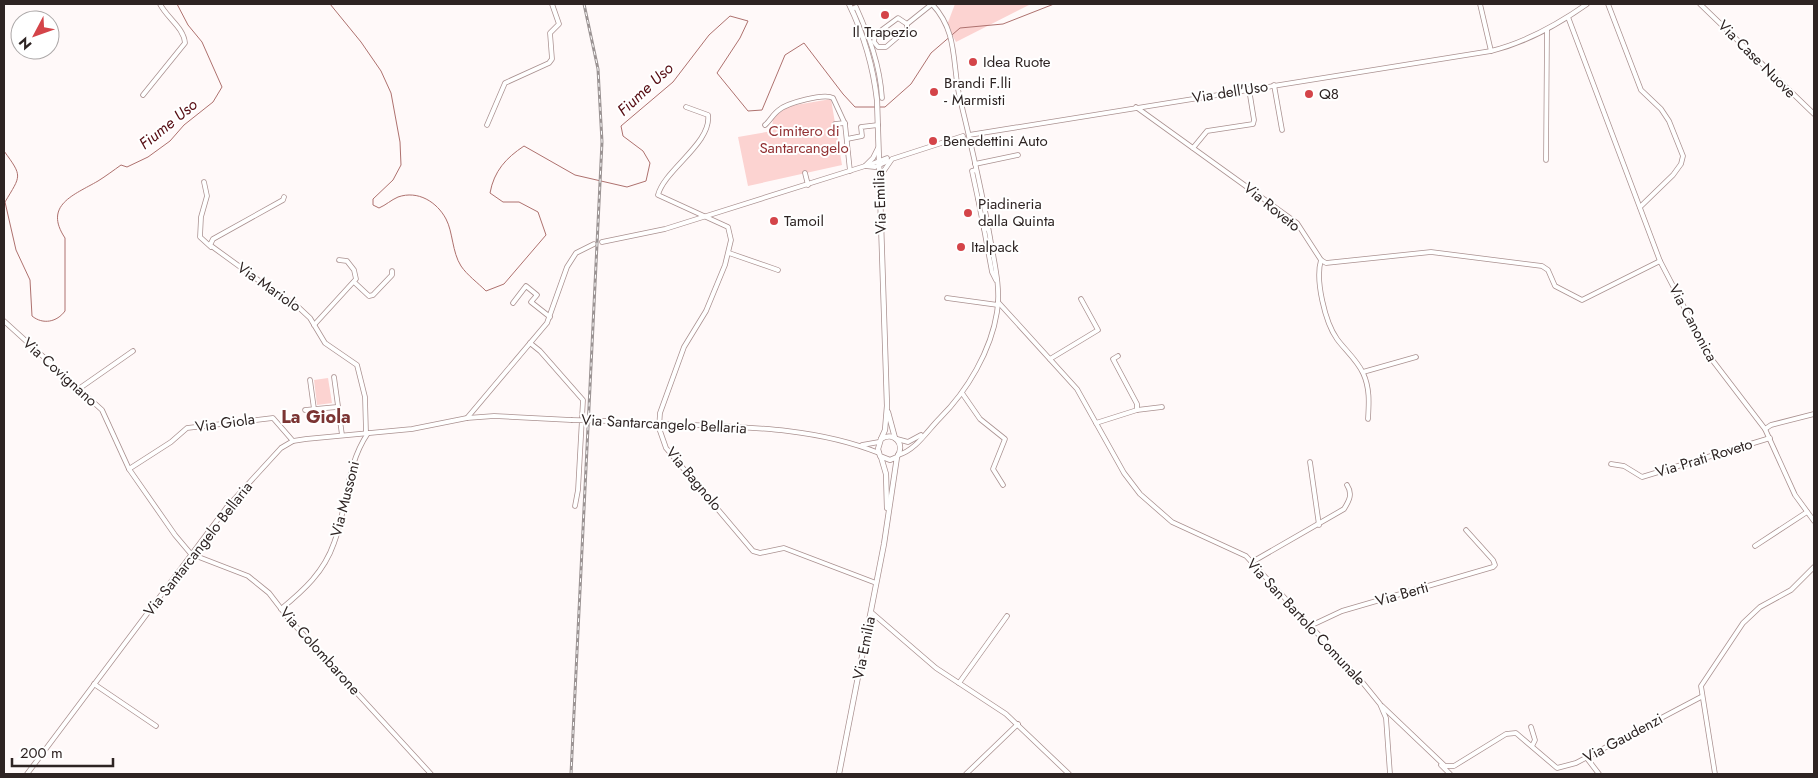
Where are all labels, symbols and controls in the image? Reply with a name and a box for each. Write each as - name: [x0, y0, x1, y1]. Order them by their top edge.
- marker: Il Trapezio: [879, 9, 891, 21]
- north arrow: [10, 10, 60, 60]
- street label: Via Case Nuove: [1713, 15, 1801, 103]
- place label: Il Trapezio: [853, 21, 917, 43]
- text: N: [14, 33, 36, 54]
- place label: Idea Ruote: [983, 51, 1051, 73]
- marker: Idea Ruote: [967, 56, 979, 68]
- water label: Fiume Uso: [612, 57, 679, 121]
- place label: Brandi F.lli - Marmisti: [944, 72, 1011, 111]
- street label: Via dell'Uso: [1190, 75, 1270, 109]
- place label: Q8: [1319, 83, 1339, 105]
- marker: Brandi F.lli - Marmisti: [928, 86, 940, 98]
- marker: Q8: [1303, 88, 1315, 100]
- water label: Fiume Uso: [134, 93, 203, 155]
- park label: Cimitero di Santarcangelo: [759, 120, 849, 159]
- place label: Benedettini Auto: [943, 130, 1048, 152]
- marker: Benedettini Auto: [927, 135, 939, 147]
- street label: Via Emilia: [868, 170, 892, 234]
- street label: Via Roveto: [1239, 177, 1305, 237]
- place label: Piadineria dalla Quinta: [978, 193, 1055, 232]
- marker: Piadineria dalla Quinta: [962, 207, 974, 219]
- place label: Tamoil: [784, 210, 824, 232]
- marker: Tamoil: [768, 215, 780, 227]
- place label: Italpack: [971, 236, 1019, 258]
- marker: Italpack: [955, 241, 967, 253]
- street label: Via Mariolo: [232, 257, 306, 317]
- street label: Via Canonica: [1663, 280, 1723, 366]
- street label: Via Covignano: [18, 332, 102, 412]
- district label: La Giola: [281, 404, 351, 430]
- street label: Via Giola: [194, 408, 256, 438]
- street label: Via Santarcangelo Bellaria: [581, 409, 747, 439]
- street label: Via Prati Roveto: [1653, 433, 1755, 483]
- street label: Via Bagnolo: [661, 442, 727, 516]
- street label: Via Mussoni: [325, 459, 365, 539]
- street label: Via Santarcangelo Bellaria: [138, 477, 258, 621]
- street label: Via San Bartolo Comunale: [1241, 554, 1371, 691]
- street label: Via Berti: [1373, 576, 1431, 612]
- street label: Via Colombarone: [274, 602, 366, 700]
- street label: Via Emilia: [847, 615, 881, 681]
- street label: Via Gaudenzi: [1579, 708, 1667, 768]
- scale bar: [12, 736, 114, 768]
- text: 200 m: [20, 742, 63, 764]

